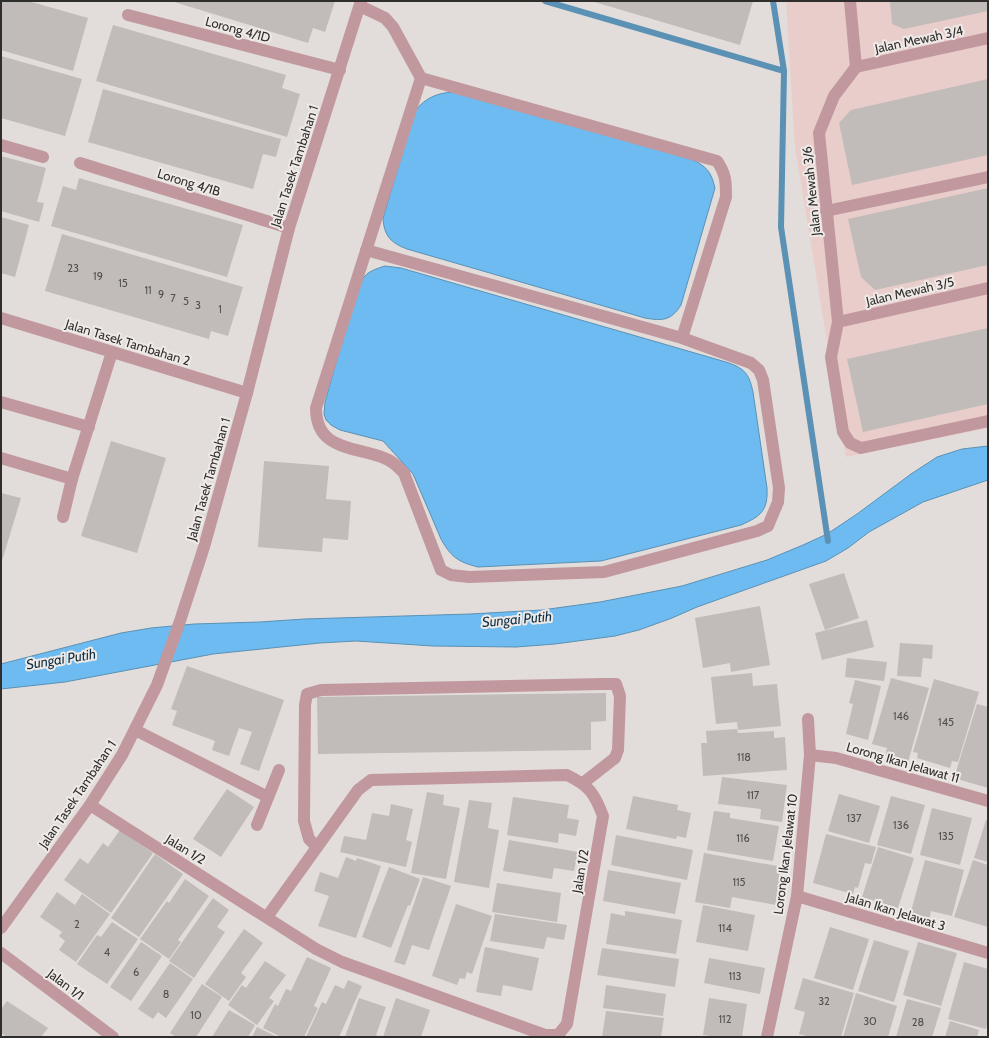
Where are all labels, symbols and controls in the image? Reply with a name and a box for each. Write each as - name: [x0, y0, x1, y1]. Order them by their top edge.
- street label: Lorong 4/1D: [204, 13, 272, 45]
- street label: Jalan Mewah 3/4: [872, 22, 965, 56]
- street label: Jalan Tasek Tambahan 1: [266, 103, 321, 230]
- street label: Jalan Mewah 3/6: [798, 145, 824, 237]
- street label: Lorong 4/1B: [156, 165, 223, 199]
- house number: 23: [67, 261, 79, 275]
- house number: 19: [93, 269, 103, 283]
- street label: Jalan Mewah 3/5: [863, 273, 956, 309]
- house number: 15: [118, 276, 128, 290]
- house number: 11: [144, 283, 152, 297]
- house number: 9: [158, 287, 164, 301]
- house number: 7: [170, 291, 176, 305]
- house number: 5: [183, 294, 189, 308]
- house number: 3: [195, 298, 201, 312]
- house number: 1: [218, 302, 222, 316]
- street label: Jalan Tasek Tambahan 2: [63, 315, 192, 369]
- street label: Jalan Tasek Tambahan 1: [183, 416, 233, 543]
- water label: Sungai Putih: [481, 607, 553, 631]
- water label: Sungai Putih: [25, 645, 97, 673]
- house number: 146: [893, 709, 909, 723]
- house number: 145: [938, 715, 954, 729]
- street label: Jalan Tasek Tambahan 1: [34, 737, 119, 852]
- street label: Lorong Ikan Jelawat 11: [845, 738, 961, 786]
- house number: 118: [737, 750, 751, 764]
- house number: 117: [747, 788, 760, 802]
- street label: Lorong Ikan Jelawat 10: [770, 793, 800, 915]
- house number: 137: [846, 811, 862, 825]
- house number: 136: [893, 818, 909, 832]
- house number: 135: [938, 829, 954, 843]
- street label: Jalan 1/2: [162, 830, 209, 868]
- house number: 116: [736, 831, 750, 845]
- street label: Jalan 1/2: [568, 848, 592, 895]
- house number: 115: [732, 875, 746, 889]
- street label: Jalan Ikan Jelawat 3: [843, 888, 948, 934]
- house number: 2: [74, 917, 80, 931]
- house number: 114: [718, 921, 732, 935]
- house number: 4: [104, 945, 111, 959]
- street label: Jalan 1/1: [44, 964, 87, 1003]
- house number: 6: [133, 965, 139, 979]
- house number: 113: [728, 969, 742, 983]
- house number: 8: [163, 987, 169, 1001]
- house number: 32: [818, 994, 830, 1008]
- house number: 10: [190, 1008, 202, 1022]
- house number: 112: [719, 1012, 732, 1026]
- house number: 30: [863, 1014, 877, 1028]
- house number: 28: [912, 1015, 924, 1029]

